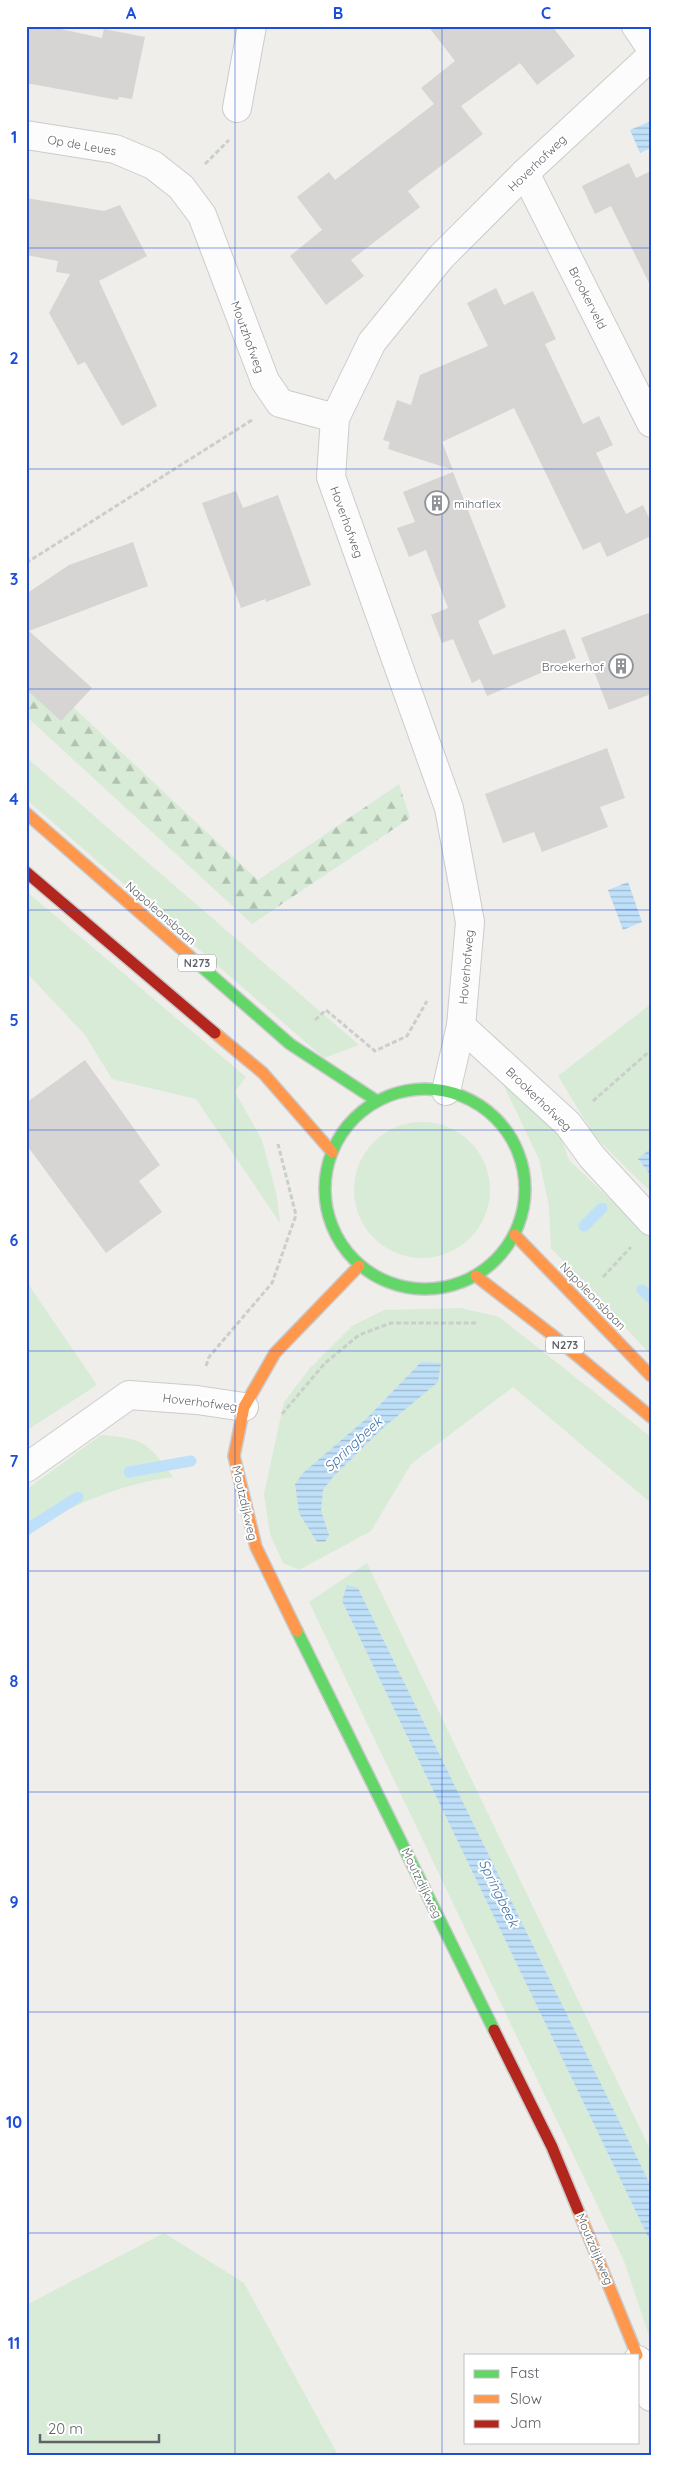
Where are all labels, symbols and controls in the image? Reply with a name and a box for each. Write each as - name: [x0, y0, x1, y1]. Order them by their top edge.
- text: A: [126, 3, 137, 23]
- text: B: [333, 3, 343, 23]
- text: C: [541, 3, 551, 23]
- text: 1: [11, 127, 17, 147]
- street label: Hoverhofweg: [505, 131, 569, 195]
- street label: Op de Leues: [46, 132, 118, 158]
- street label: Brookerveld: [566, 264, 610, 332]
- street label: Moutzhofweg: [228, 299, 268, 375]
- text: 2: [9, 348, 19, 368]
- street label: Hoverhofweg: [327, 484, 367, 560]
- building icon: mihaflex: [424, 490, 450, 516]
- place label: mihaflex: [454, 496, 501, 511]
- text: 3: [10, 569, 18, 589]
- building icon: Broekerhof: [608, 653, 634, 679]
- place label: Broekerhof: [542, 659, 605, 674]
- text: 4: [9, 789, 19, 809]
- street label: Napoleonsbaan: [123, 878, 199, 948]
- street label: Hoverhofweg: [455, 929, 477, 1005]
- road number: N273: [178, 954, 216, 971]
- text: 5: [9, 1010, 19, 1030]
- street label: Brookerhofweg: [503, 1064, 575, 1134]
- text: 6: [10, 1230, 19, 1250]
- street label: Napoleonsbaan: [557, 1259, 629, 1333]
- road number: N273: [546, 1336, 584, 1354]
- street label: Hoverhofweg: [162, 1390, 238, 1414]
- water label: Springbeek: [320, 1411, 387, 1476]
- text: 7: [10, 1451, 19, 1471]
- street label: Moutzdijkweg: [229, 1464, 261, 1542]
- text: 8: [10, 1671, 19, 1691]
- street label: Moutzdijkweg: [399, 1845, 445, 1921]
- water label: Springbeek: [475, 1856, 524, 1931]
- text: 9: [9, 1892, 19, 1912]
- text: 10: [6, 2112, 22, 2132]
- street label: Moutzdijkweg: [573, 2211, 617, 2287]
- text: 11: [8, 2333, 20, 2353]
- legend: [464, 2354, 640, 2444]
- text: Fast: [510, 2363, 539, 2382]
- text: Slow: [510, 2389, 542, 2408]
- scale bar: [40, 2411, 159, 2443]
- text: Jam: [510, 2413, 541, 2432]
- text: 20 m: [48, 2419, 83, 2438]

